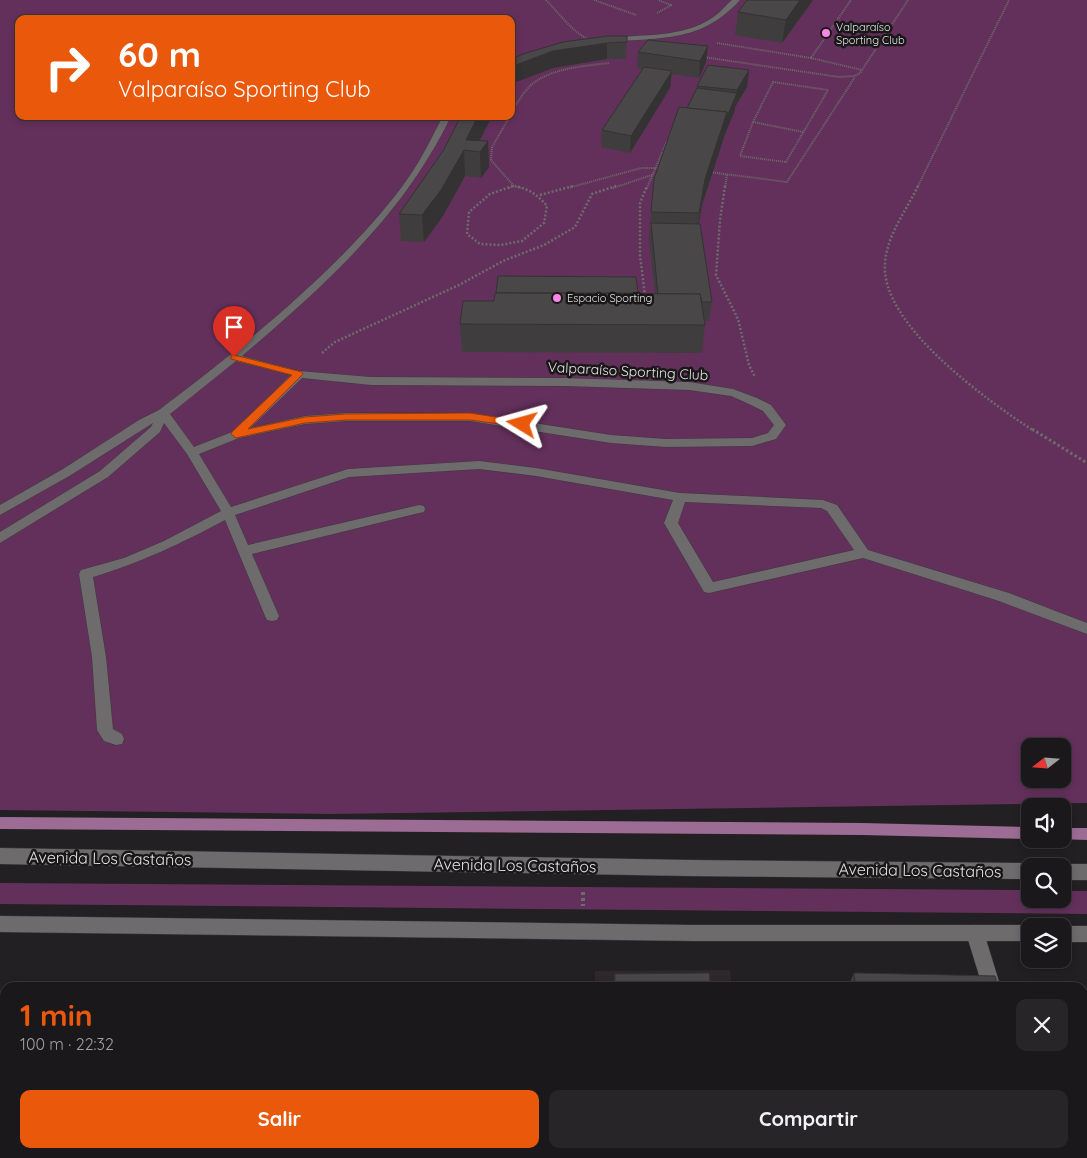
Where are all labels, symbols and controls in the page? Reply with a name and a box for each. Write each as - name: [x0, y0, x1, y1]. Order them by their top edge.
- place label: Valparaíso Sporting Club: [836, 20, 905, 47]
- marker: Valparaíso Sporting Club: [820, 27, 832, 39]
- text: 60 m: [118, 32, 201, 76]
- icon: right: [35, 35, 100, 100]
- text: Valparaíso Sporting Club: [118, 75, 371, 103]
- place label: Espacio Sporting: [567, 291, 652, 305]
- marker: Espacio Sporting: [551, 292, 563, 304]
- pin: [213, 306, 255, 357]
- icon: arrive: [220, 313, 248, 341]
- street label: Valparaíso Sporting Club: [547, 358, 709, 384]
- position arrow: [495, 397, 547, 449]
- north arrow: [1021, 738, 1071, 788]
- map controls: [1021, 738, 1071, 968]
- button: sound: [1021, 798, 1071, 848]
- street label: Avenida Los Castaños: [28, 847, 192, 869]
- street label: Avenida Los Castaños: [433, 854, 597, 876]
- button: search: [1021, 858, 1071, 908]
- street label: Avenida Los Castaños: [838, 859, 1002, 881]
- button: layers: [1021, 918, 1071, 968]
- text: 1 min: [20, 996, 93, 1034]
- button: close: [1016, 999, 1068, 1051]
- text: 100 m · 22:32: [20, 1034, 114, 1054]
- button: Salir: [20, 1090, 539, 1148]
- button: Compartir: [549, 1090, 1068, 1148]

